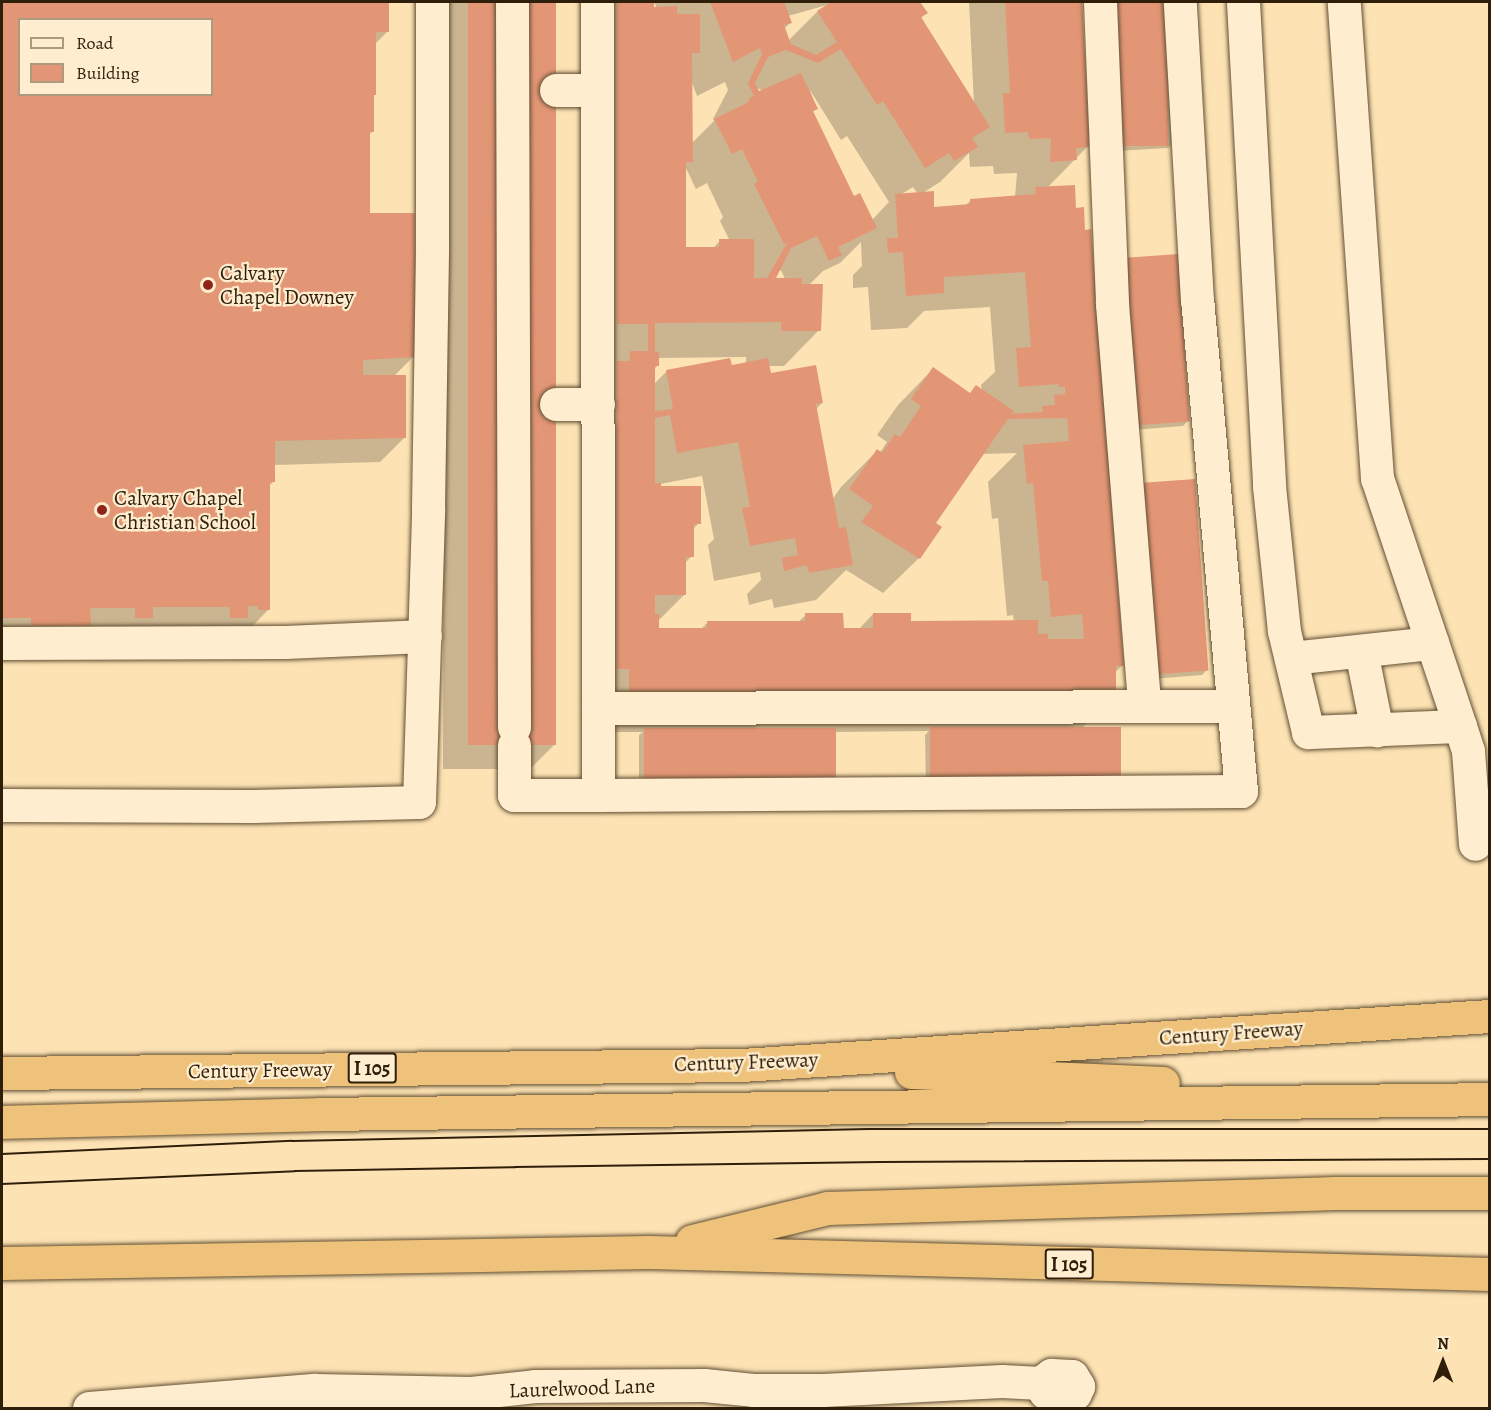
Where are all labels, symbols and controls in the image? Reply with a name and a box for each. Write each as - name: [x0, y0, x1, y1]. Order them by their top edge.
- legend: [18, 18, 213, 96]
- text: Road: [76, 31, 113, 55]
- text: Building: [76, 61, 140, 85]
- place label: Calvary Chapel Downey: [220, 260, 354, 310]
- marker: Calvary Chapel Downey: [201, 278, 215, 292]
- place label: Calvary Chapel Christian School: [114, 485, 256, 535]
- marker: Calvary Chapel Christian School: [95, 503, 109, 517]
- street label: Century Freeway: [1158, 1015, 1304, 1051]
- street label: Century Freeway: [674, 1047, 818, 1077]
- road number: I 105: [346, 1051, 398, 1085]
- street label: Century Freeway: [188, 1056, 332, 1084]
- road number: I 105: [1044, 1247, 1094, 1281]
- north arrow: [1413, 1332, 1473, 1392]
- text: N: [1437, 1333, 1449, 1355]
- street label: Laurelwood Lane: [508, 1373, 656, 1403]

